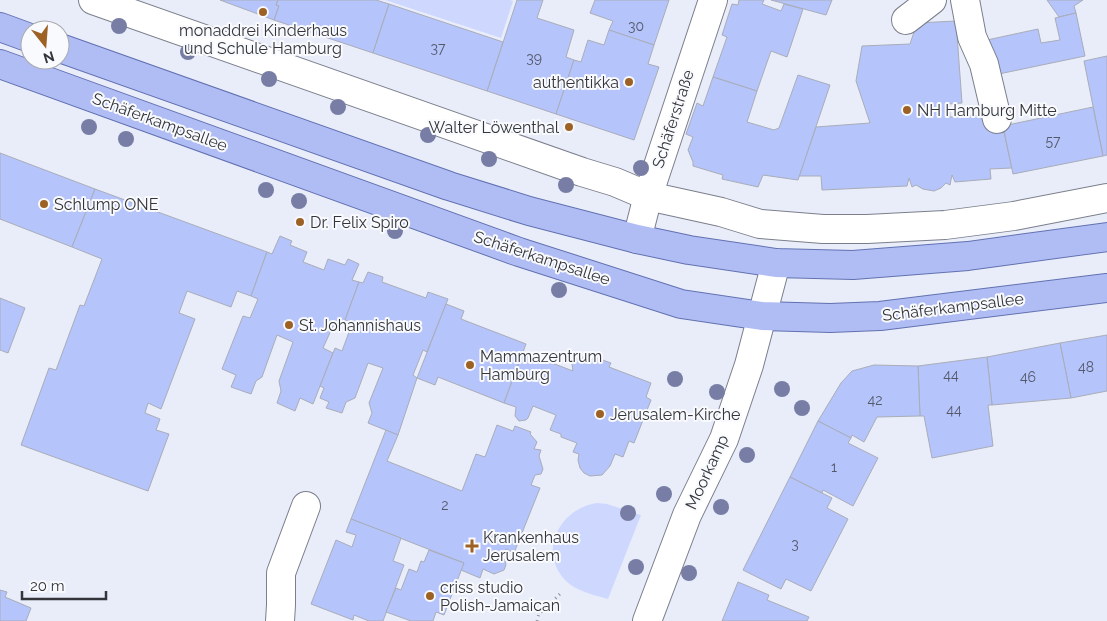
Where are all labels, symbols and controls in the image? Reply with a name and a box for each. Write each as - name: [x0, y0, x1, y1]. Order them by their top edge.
- marker: monaddrei Kinderhaus und Schule Hamburg: [257, 6, 269, 18]
- house number: 30: [628, 18, 644, 34]
- north arrow: [20, 20, 70, 70]
- place label: monaddrei Kinderhaus und Schule Hamburg: [179, 21, 347, 58]
- house number: 37: [431, 40, 446, 56]
- text: N: [41, 48, 56, 67]
- house number: 39: [526, 50, 542, 66]
- street label: Schäferstraße: [648, 68, 698, 170]
- place label: authentikka: [533, 73, 619, 92]
- marker: authentikka: [623, 76, 635, 88]
- street label: Schäferkampsallee: [90, 89, 230, 155]
- place label: NH Hamburg Mitte: [917, 101, 1057, 120]
- marker: NH Hamburg Mitte: [901, 104, 913, 116]
- place label: Walter Löwenthal: [429, 118, 560, 137]
- marker: Walter Löwenthal: [563, 121, 575, 133]
- house number: 57: [1045, 133, 1061, 149]
- place label: Schlump ONE: [54, 195, 159, 214]
- marker: Schlump ONE: [38, 198, 50, 210]
- place label: Dr. Felix Spiro: [310, 213, 409, 232]
- marker: Dr. Felix Spiro: [294, 216, 306, 228]
- street label: Schäferkampsallee: [471, 227, 613, 289]
- street label: Schäferkampsallee: [881, 289, 1025, 325]
- place label: St. Johannishaus: [299, 316, 421, 335]
- marker: St. Johannishaus: [283, 319, 295, 331]
- place label: Mammazentrum Hamburg: [480, 347, 602, 384]
- marker: Mammazentrum Hamburg: [464, 359, 476, 371]
- house number: 48: [1078, 359, 1094, 375]
- house number: 44: [943, 367, 959, 383]
- house number: 46: [1020, 369, 1036, 385]
- house number: 42: [868, 392, 882, 408]
- house number: 44: [946, 402, 962, 418]
- place label: Jerusalem-Kirche: [610, 405, 740, 424]
- marker: Jerusalem-Kirche: [594, 408, 606, 420]
- street label: Moorkamp: [681, 431, 733, 512]
- house number: 1: [831, 459, 837, 475]
- house number: 2: [441, 497, 449, 513]
- place label: Krankenhaus Jerusalem: [483, 528, 579, 565]
- house number: 3: [791, 536, 799, 552]
- marker: Krankenhaus Jerusalem: [465, 539, 479, 553]
- scale bar: [22, 568, 106, 600]
- text: 20 m: [30, 577, 65, 595]
- place label: criss studio Polish-Jamaican: [440, 578, 560, 615]
- marker: criss studio Polish-Jamaican: [424, 590, 436, 602]

